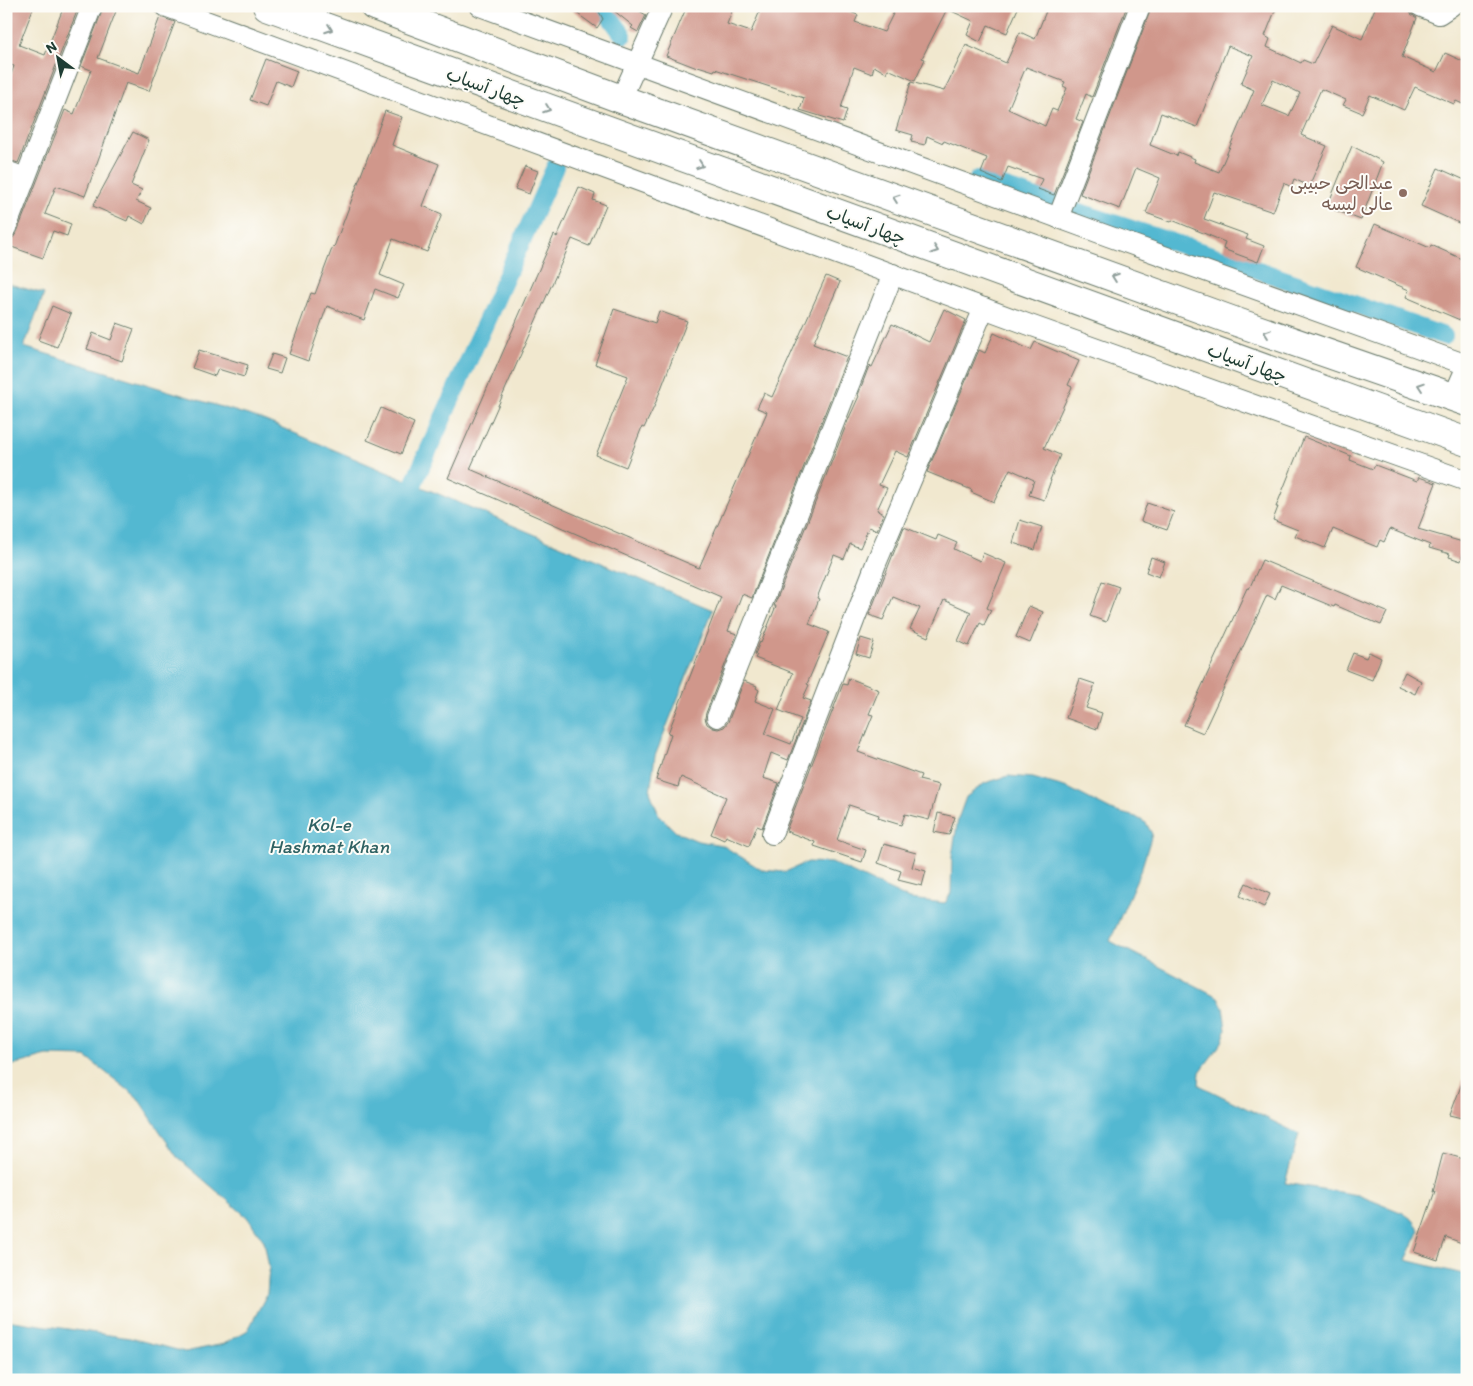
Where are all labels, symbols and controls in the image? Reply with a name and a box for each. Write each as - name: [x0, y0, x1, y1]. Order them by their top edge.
- one-way arrow: [324, 23, 333, 33]
- north arrow: [32, 32, 82, 82]
- text: N: [43, 38, 60, 57]
- street label: چهار آسیاب: [443, 62, 529, 112]
- one-way arrow: [542, 103, 551, 113]
- one-way arrow: [695, 159, 704, 169]
- place label: عبدالحی حبیبی عالی لیسه: [1290, 172, 1393, 215]
- marker: عبدالحی حبیبی عالی لیسه: [1397, 187, 1409, 199]
- one-way arrow: [892, 194, 901, 204]
- street label: چهار آسیاب: [823, 200, 909, 250]
- one-way arrow: [930, 244, 939, 254]
- one-way arrow: [1111, 273, 1119, 283]
- one-way arrow: [1264, 329, 1272, 339]
- street label: چهار آسیاب: [1204, 338, 1290, 388]
- one-way arrow: [1417, 382, 1425, 392]
- water label: Kol-e Hashmat Khan: [269, 813, 389, 858]

